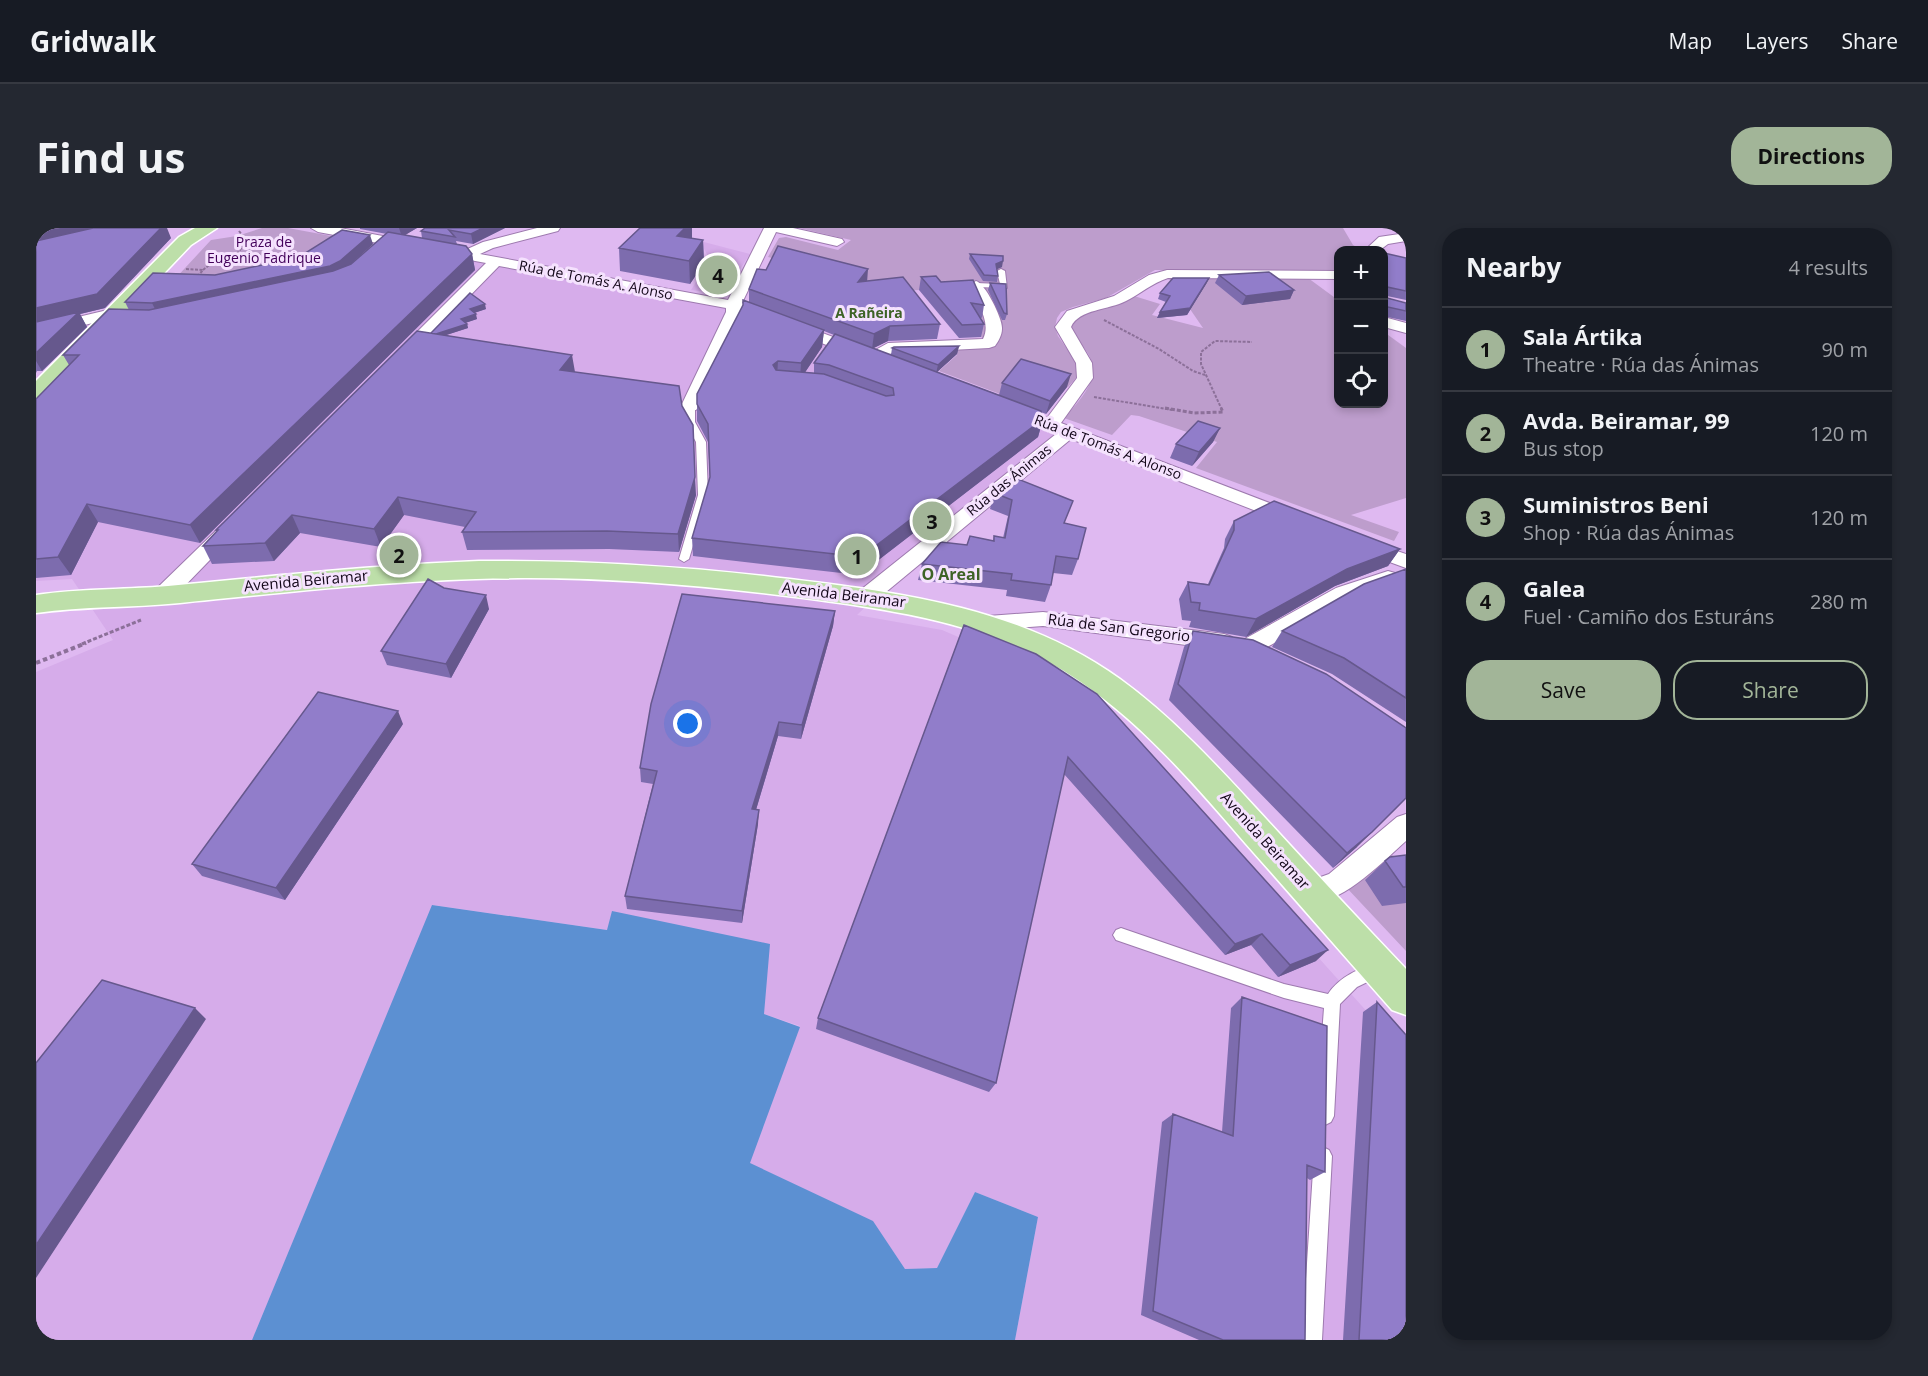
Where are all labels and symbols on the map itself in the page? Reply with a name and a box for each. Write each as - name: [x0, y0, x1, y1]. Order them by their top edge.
- park label: Praza de Eugenio Fadrique: [207, 232, 321, 267]
- pin: 4: [698, 252, 738, 298]
- street label: Rúa de Tomás A. Alonso: [517, 255, 675, 304]
- district label: A Rañeira: [835, 303, 903, 322]
- street label: Rúa de Tomás A. Alonso: [1032, 410, 1185, 483]
- street label: Rúa das Ánimas: [962, 439, 1055, 520]
- pin: 3: [912, 498, 952, 544]
- pin: 2: [380, 532, 418, 578]
- pin: 1: [838, 534, 876, 578]
- district label: O Areal: [921, 563, 981, 585]
- street label: Avenida Beiramar: [243, 565, 369, 595]
- street label: Avenida Beiramar: [781, 576, 907, 612]
- street label: Rúa de San Gregorio: [1047, 608, 1192, 646]
- your location: [673, 709, 702, 738]
- street label: Avenida Beiramar: [1217, 787, 1315, 893]

